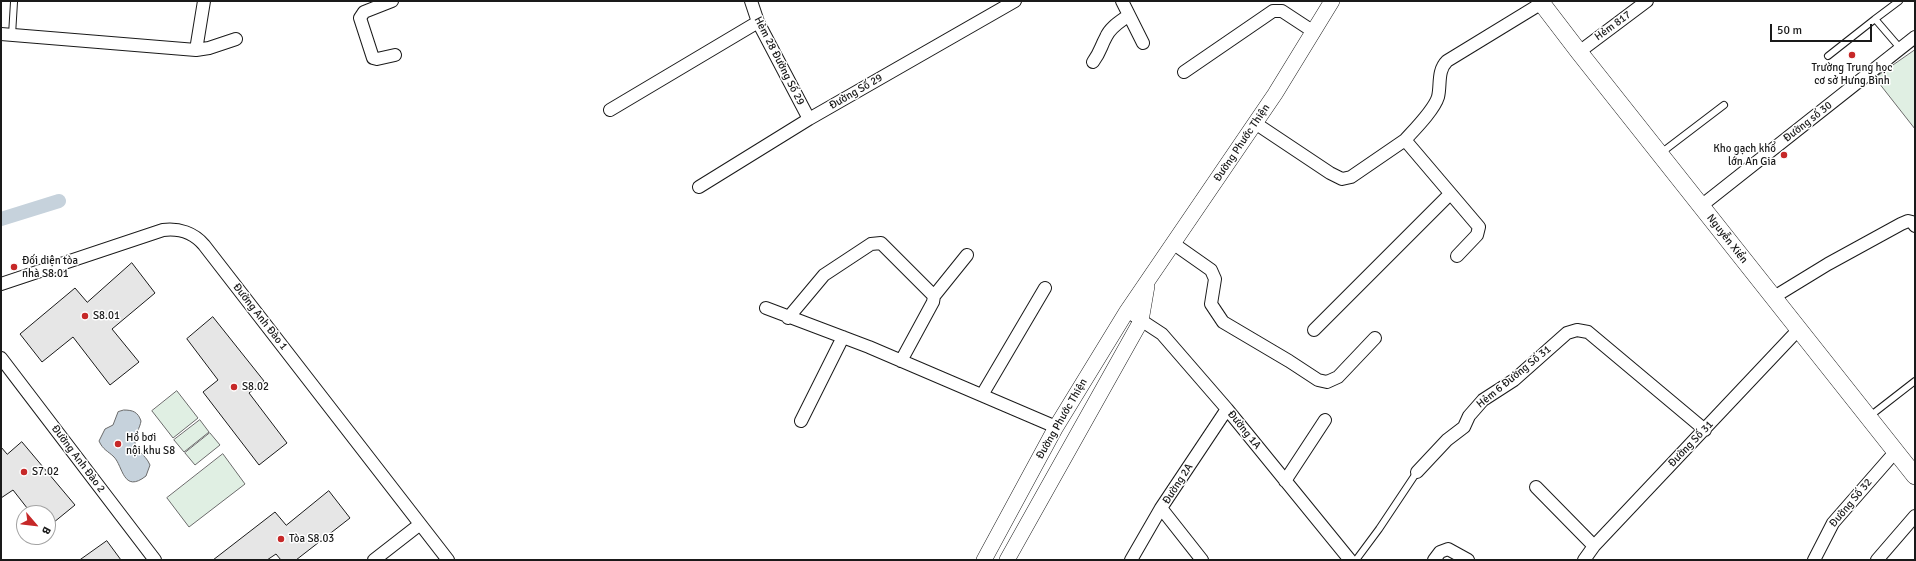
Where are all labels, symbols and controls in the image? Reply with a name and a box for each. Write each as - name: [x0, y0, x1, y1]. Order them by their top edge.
- street label: Hẻm 817: [1592, 8, 1634, 44]
- street label: Hẻm 28 Đường Số 29: [751, 14, 807, 108]
- scale bar: [1772, 16, 1874, 42]
- text: 50 m: [1777, 23, 1802, 38]
- marker: Trường Trung học cơ sở Hưng Bình: [1847, 50, 1857, 60]
- place label: Trường Trung học cơ sở Hưng Bình: [1811, 61, 1893, 87]
- street label: Đường Số 29: [827, 71, 885, 113]
- street label: Đường số 30: [1781, 99, 1835, 145]
- street label: Đường Phước Thiện: [1211, 102, 1273, 184]
- place label: Kho gạch khổ lớn An Gia: [1713, 142, 1776, 168]
- marker: Kho gạch khổ lớn An Gia: [1779, 150, 1789, 160]
- street label: Nguyễn Xiển: [1704, 212, 1750, 266]
- place label: Đối diện tòa nhà S8.01: [22, 254, 78, 280]
- marker: Đối diện tòa nhà S8.01: [9, 262, 19, 272]
- street label: Đường Anh Đào 1: [230, 281, 290, 353]
- place label: S8.01: [93, 309, 120, 323]
- marker: S8.01: [80, 311, 90, 321]
- street label: Hẻm 6 Đường Số 31: [1474, 343, 1554, 411]
- street label: Đường Phước Thiện: [1034, 376, 1090, 462]
- place label: S8.02: [242, 380, 269, 394]
- marker: S8.02: [229, 382, 239, 392]
- street label: Đường 1A: [1224, 408, 1264, 452]
- street label: Đường Số 31: [1666, 418, 1716, 470]
- street label: Đường Anh Đào 2: [48, 423, 108, 495]
- place label: Hồ bơi nội khu S8: [126, 431, 175, 457]
- marker: Hồ bơi nội khu S8: [113, 439, 123, 449]
- street label: Đường 2A: [1160, 461, 1196, 507]
- place label: S7.02: [32, 465, 59, 479]
- marker: S7.02: [19, 467, 29, 477]
- street label: Đường Số 32: [1827, 476, 1875, 530]
- north arrow: [16, 505, 56, 545]
- text: B: [39, 524, 53, 536]
- place label: Tòa S8.03: [289, 532, 334, 546]
- marker: Tòa S8.03: [276, 534, 286, 544]

